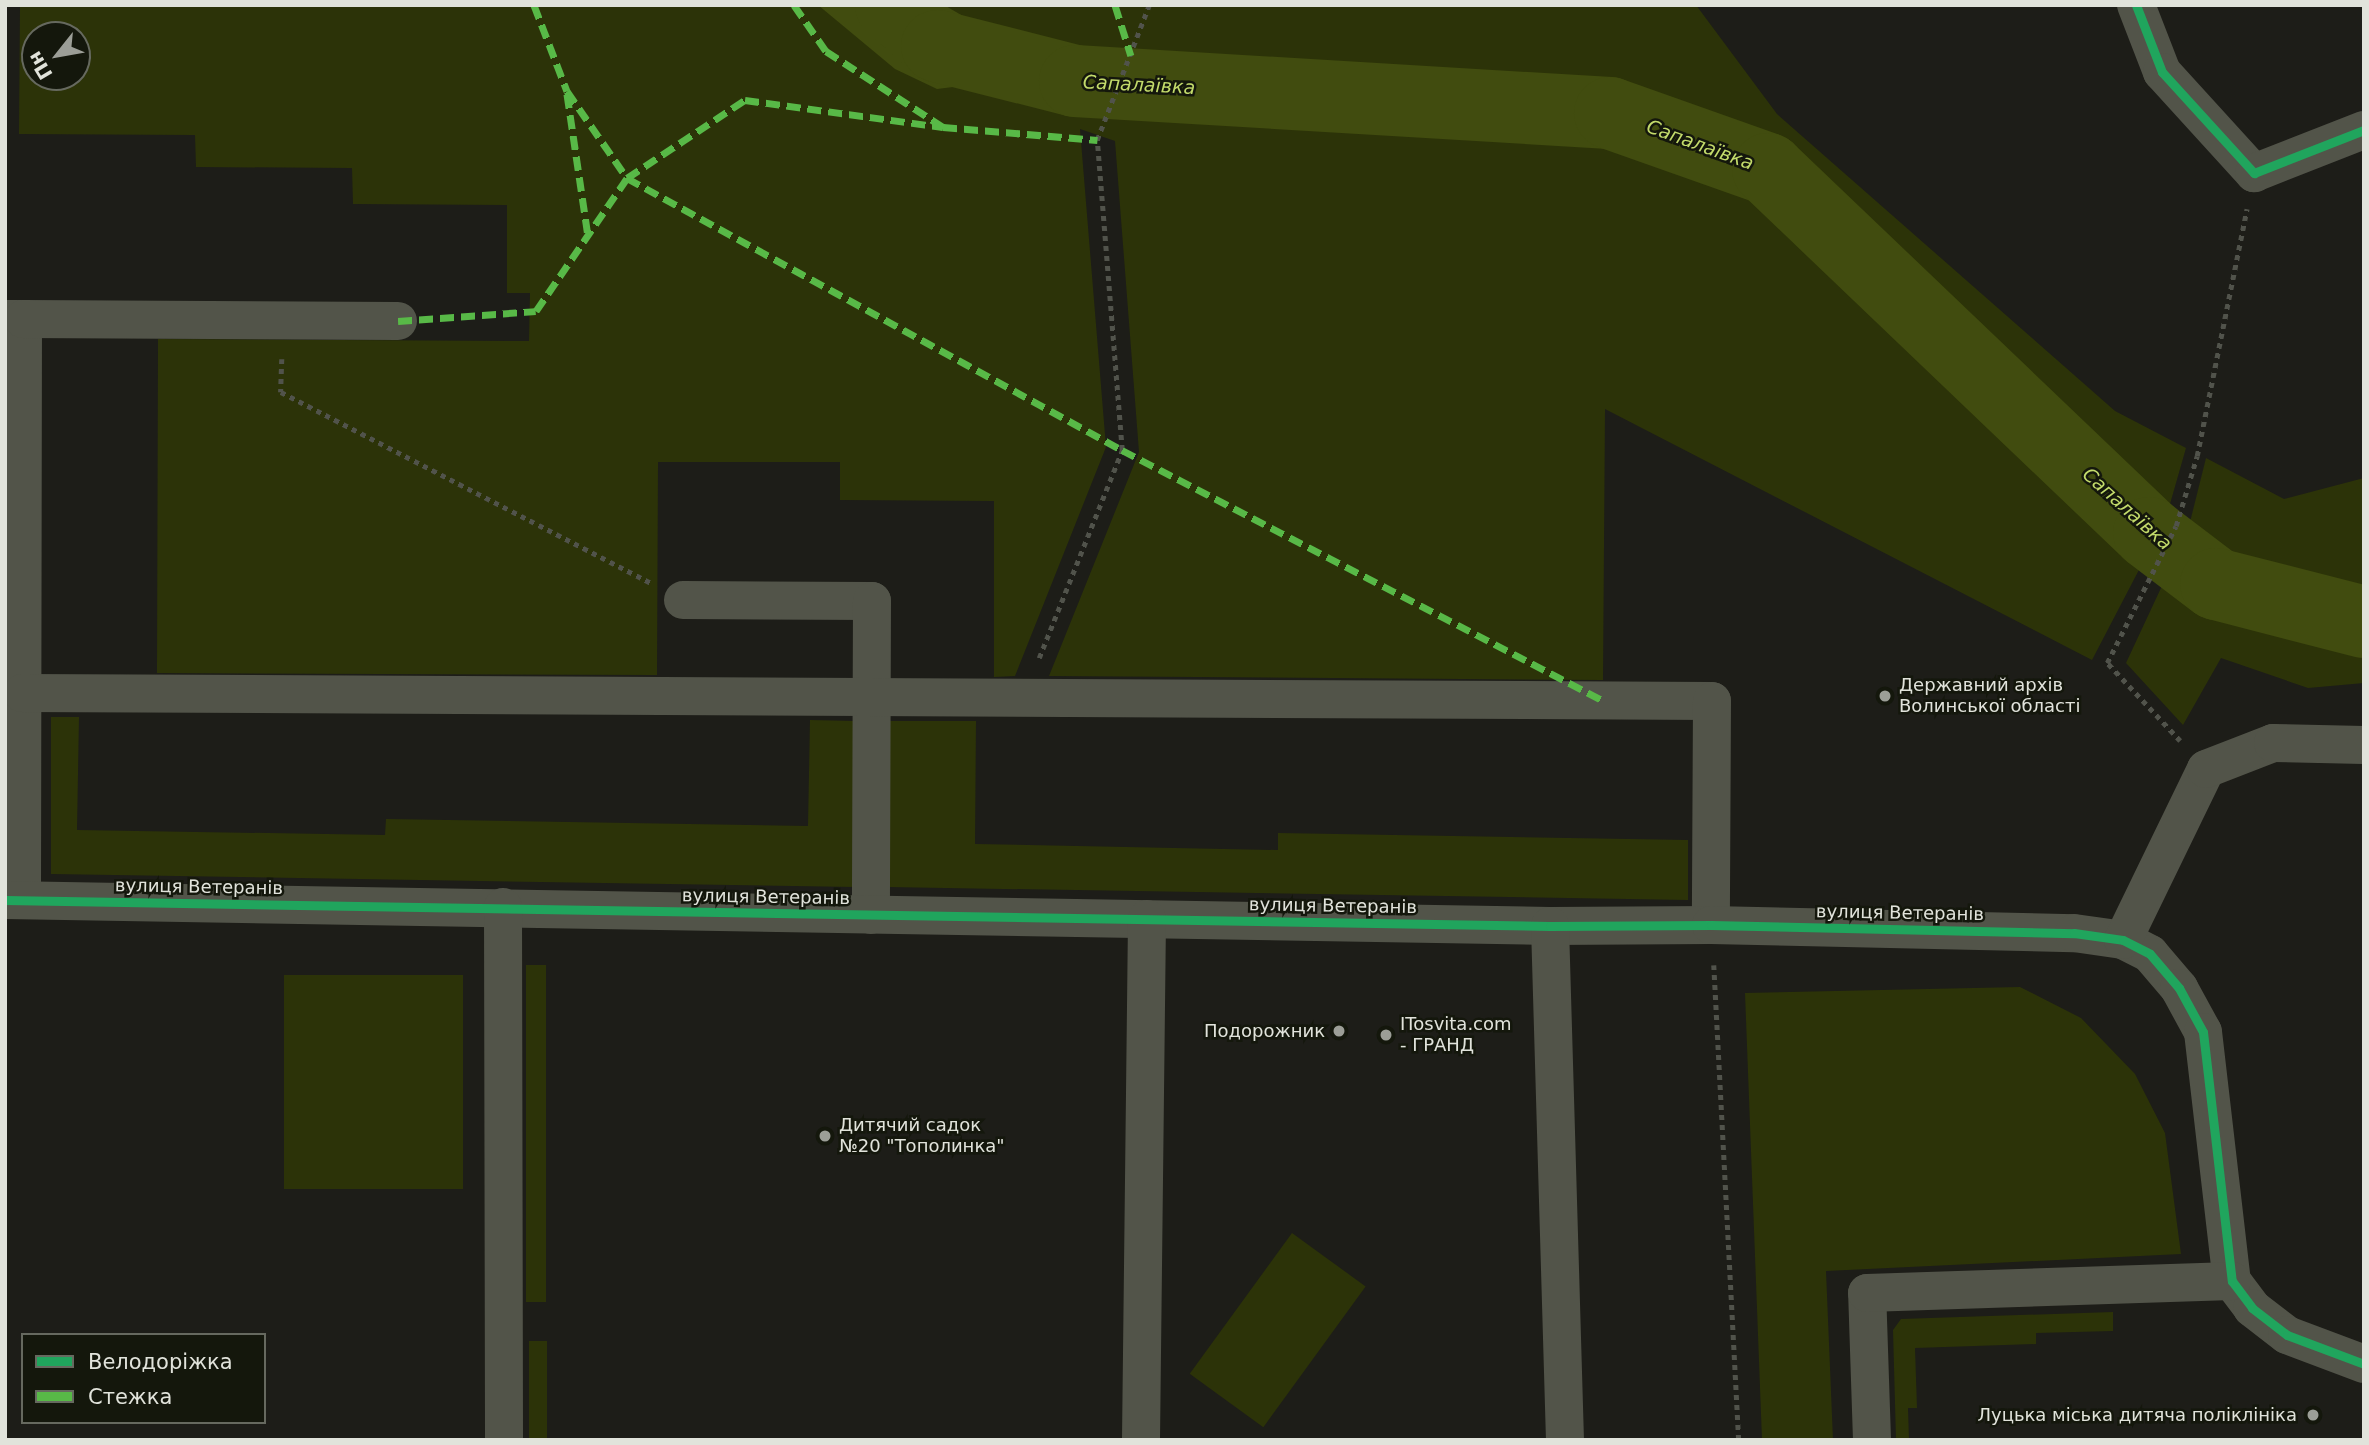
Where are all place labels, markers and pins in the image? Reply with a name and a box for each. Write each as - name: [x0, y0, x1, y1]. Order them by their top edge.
- place label: Державний архів Волинської області: [1899, 675, 2080, 718]
- marker: Державний архів Волинської області: [1877, 688, 1893, 704]
- place label: ITosvita.com - ГРАНД: [1400, 1014, 1512, 1056]
- place label: Подорожник: [1204, 1020, 1325, 1042]
- marker: Подорожник: [1331, 1023, 1347, 1039]
- marker: ITosvita.com - ГРАНД: [1378, 1027, 1394, 1043]
- place label: Дитячий садок №20 "Тополинка": [839, 1115, 1005, 1158]
- marker: Дитячий садок №20 "Тополинка": [817, 1128, 833, 1144]
- place label: Луцька міська дитяча поліклініка: [1977, 1404, 2297, 1426]
- marker: Луцька міська дитяча поліклініка: [2303, 1405, 2323, 1425]

